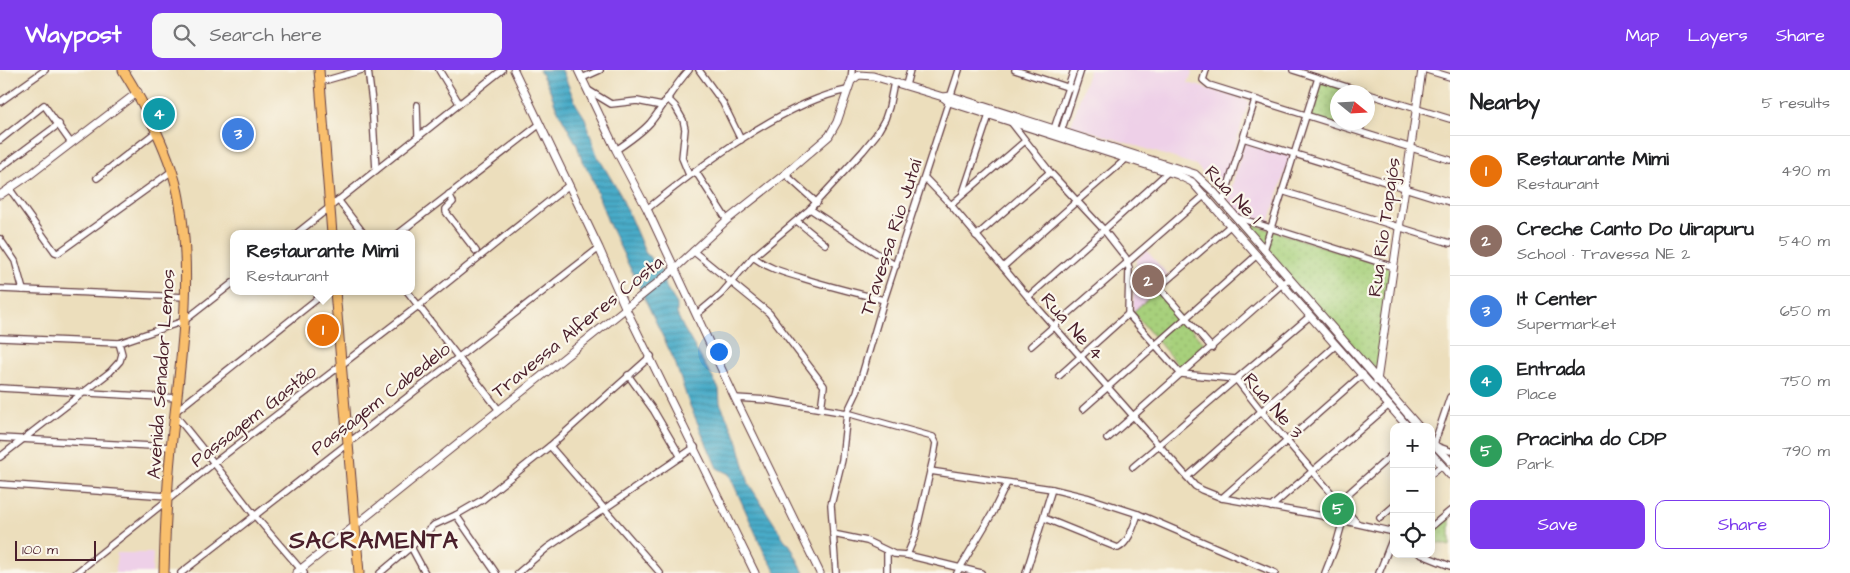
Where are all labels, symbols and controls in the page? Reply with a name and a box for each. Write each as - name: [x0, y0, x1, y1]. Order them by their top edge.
- search box: [152, 13, 502, 58]
- text: Waypost: [25, 18, 122, 52]
- icon: search: [170, 21, 198, 49]
- text: Search here: [210, 22, 322, 49]
- text: Map: [1625, 23, 1659, 48]
- text: Layers: [1687, 23, 1748, 48]
- text: Share: [1776, 23, 1825, 48]
- north arrow: [1330, 85, 1375, 130]
- text: Nearby: [1470, 88, 1540, 117]
- text: 5 results: [1762, 92, 1830, 114]
- pin: 4: [143, 95, 175, 133]
- pin: 3: [222, 115, 254, 153]
- text: Restaurante Mimi: [1517, 146, 1669, 173]
- street label: Travessa Rio Jutaí: [853, 156, 930, 319]
- street label: Rua Rio Tapajós: [1361, 156, 1408, 299]
- street label: Rua Ne 1: [1198, 160, 1268, 231]
- text: 1: [1485, 160, 1487, 182]
- text: 490 m: [1781, 160, 1830, 182]
- text: Restaurant: [1517, 173, 1599, 195]
- text: Creche Canto Do Uirapuru: [1517, 216, 1754, 243]
- popup: [230, 230, 415, 295]
- text: 2: [1481, 230, 1491, 252]
- text: 540 m: [1779, 230, 1830, 252]
- text: Restaurante Mimi: [247, 238, 398, 265]
- text: School · Travessa NE 2: [1517, 243, 1690, 265]
- street label: Travessa Alferes Costa: [486, 249, 670, 405]
- pin: 2: [1132, 262, 1164, 300]
- text: Restaurant: [247, 265, 329, 287]
- street label: Avenida Senador Lemos: [141, 268, 182, 480]
- text: It Center: [1517, 286, 1597, 313]
- street label: Rua Ne 4: [1034, 287, 1110, 367]
- text: 3: [1482, 300, 1490, 322]
- text: 650 m: [1780, 300, 1830, 322]
- pin: 1: [307, 311, 339, 349]
- text: Supermarket: [1517, 313, 1616, 335]
- street label: Passagem Cabedelo: [305, 336, 457, 463]
- your location: [706, 339, 732, 365]
- text: Entrada: [1517, 356, 1585, 383]
- street label: Passagem Gastão: [185, 358, 324, 475]
- street label: Rua Ne 3: [1236, 367, 1309, 445]
- text: 4: [1481, 370, 1491, 392]
- text: 750 m: [1780, 370, 1830, 392]
- text: Place: [1517, 383, 1557, 405]
- map controls: [1390, 423, 1435, 558]
- button: +: [1390, 423, 1435, 468]
- text: Pracinha do CDP: [1517, 426, 1666, 453]
- text: 5: [1480, 440, 1492, 462]
- text: 790 m: [1782, 440, 1830, 462]
- text: Park: [1517, 453, 1554, 475]
- button: −: [1390, 468, 1435, 513]
- pin: 5: [1322, 490, 1354, 528]
- button: Save: [1470, 500, 1645, 549]
- button: Share: [1655, 500, 1830, 549]
- button: locate: [1390, 513, 1435, 558]
- district label: SACRAMENTA: [288, 524, 459, 558]
- scale bar: [15, 538, 96, 561]
- text: 100 m: [22, 540, 58, 560]

